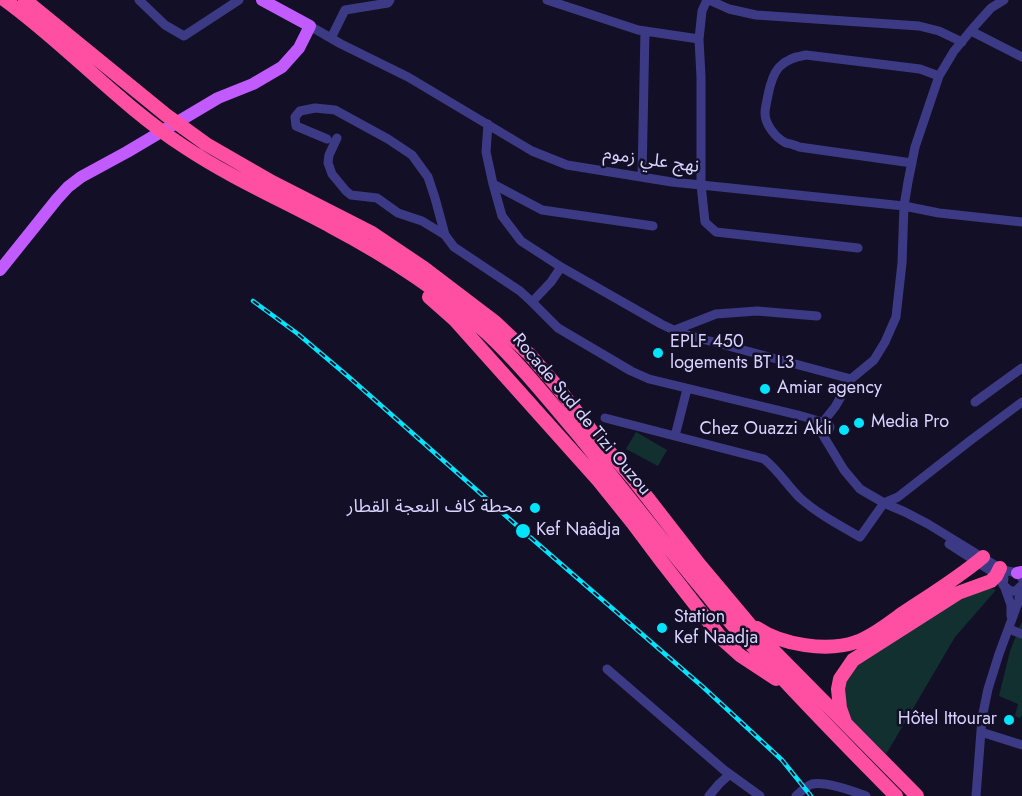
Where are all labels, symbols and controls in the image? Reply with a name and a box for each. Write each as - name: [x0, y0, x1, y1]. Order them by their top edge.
- street label: نهج علي زموم: [602, 144, 700, 178]
- street label: Rocade Sud de Tizi Ouzou: [507, 330, 655, 500]
- place label: EPLF 450 logements BT L3: [670, 332, 794, 374]
- marker: EPLF 450 logements BT L3: [651, 346, 665, 360]
- place label: Amiar agency: [777, 378, 882, 400]
- marker: Amiar agency: [758, 382, 772, 396]
- place label: Media Pro: [871, 412, 949, 434]
- marker: Media Pro: [852, 416, 866, 430]
- place label: Chez Ouazzi Akli: [699, 419, 832, 441]
- marker: Chez Ouazzi Akli: [837, 423, 851, 437]
- place label: محطة كاف النعجة القطار: [347, 497, 523, 519]
- marker: محطة كاف النعجة القطار: [528, 501, 542, 515]
- place label: Kef Naâdja: [536, 520, 620, 542]
- marker: Kef Naâdja: [514, 522, 532, 540]
- place label: Station Kef Naadja: [674, 607, 758, 650]
- marker: Station Kef Naadja: [655, 621, 669, 635]
- place label: Hôtel Ittourar: [898, 709, 997, 731]
- marker: Hôtel Ittourar: [1002, 713, 1016, 727]

